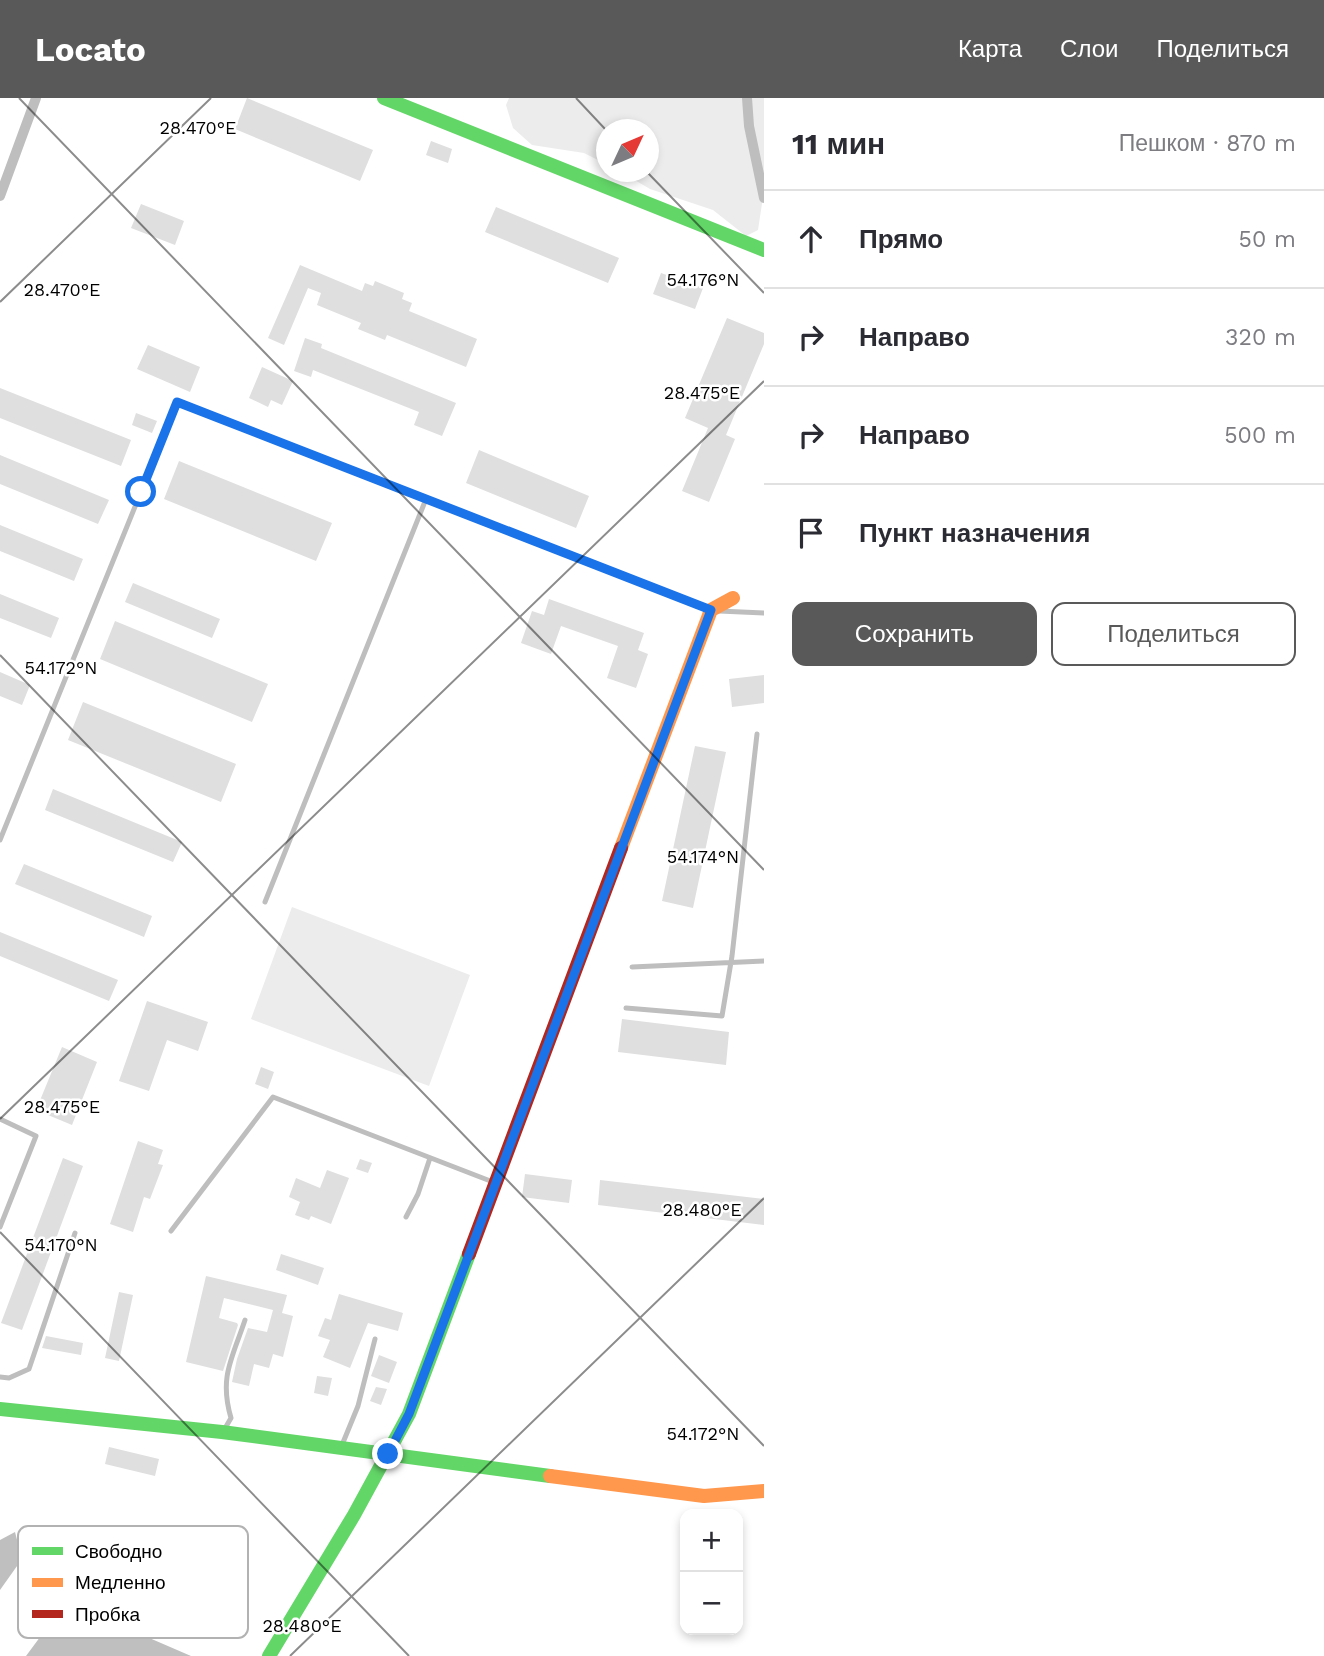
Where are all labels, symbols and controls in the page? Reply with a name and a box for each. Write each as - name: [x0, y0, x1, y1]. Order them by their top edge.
- text: Locato: [35, 30, 146, 69]
- text: Карта: [958, 35, 1022, 63]
- text: Слои: [1060, 35, 1118, 63]
- text: Поделиться: [1156, 35, 1289, 63]
- text: 28.470°E: [160, 117, 237, 138]
- north arrow: [596, 119, 659, 182]
- text: 11 мин: [792, 126, 885, 161]
- text: Пешком · 870 m: [1119, 130, 1296, 157]
- icon: ahead: [792, 220, 830, 258]
- text: Прямо: [859, 224, 943, 254]
- text: 50 m: [1239, 226, 1296, 253]
- text: 54.176°N: [666, 269, 740, 290]
- text: 28.470°E: [24, 279, 101, 300]
- icon: right: [792, 318, 830, 356]
- text: Направо: [859, 322, 970, 352]
- text: 320 m: [1225, 324, 1296, 351]
- text: 28.475°E: [664, 382, 740, 403]
- icon: right: [792, 416, 830, 454]
- text: Направо: [859, 420, 970, 450]
- text: 500 m: [1224, 422, 1296, 449]
- route start: [125, 476, 156, 507]
- icon: arrive: [792, 514, 830, 552]
- text: Пункт назначения: [859, 518, 1090, 548]
- button: Сохранить: [792, 602, 1037, 666]
- button: Поделиться: [1051, 602, 1296, 666]
- text: 54.172°N: [24, 657, 98, 678]
- text: 54.174°N: [667, 846, 739, 867]
- text: 28.475°E: [24, 1096, 100, 1117]
- text: 28.480°E: [662, 1199, 742, 1220]
- text: 54.170°N: [24, 1234, 98, 1255]
- text: 54.172°N: [666, 1423, 740, 1444]
- route end: [372, 1438, 403, 1469]
- map controls: [680, 1509, 743, 1635]
- button: +: [680, 1509, 743, 1572]
- legend: [18, 1526, 248, 1638]
- text: Свободно: [75, 1540, 162, 1563]
- text: Медленно: [75, 1571, 165, 1594]
- button: −: [680, 1572, 743, 1635]
- text: Пробка: [75, 1603, 140, 1626]
- text: 28.480°E: [262, 1615, 342, 1636]

